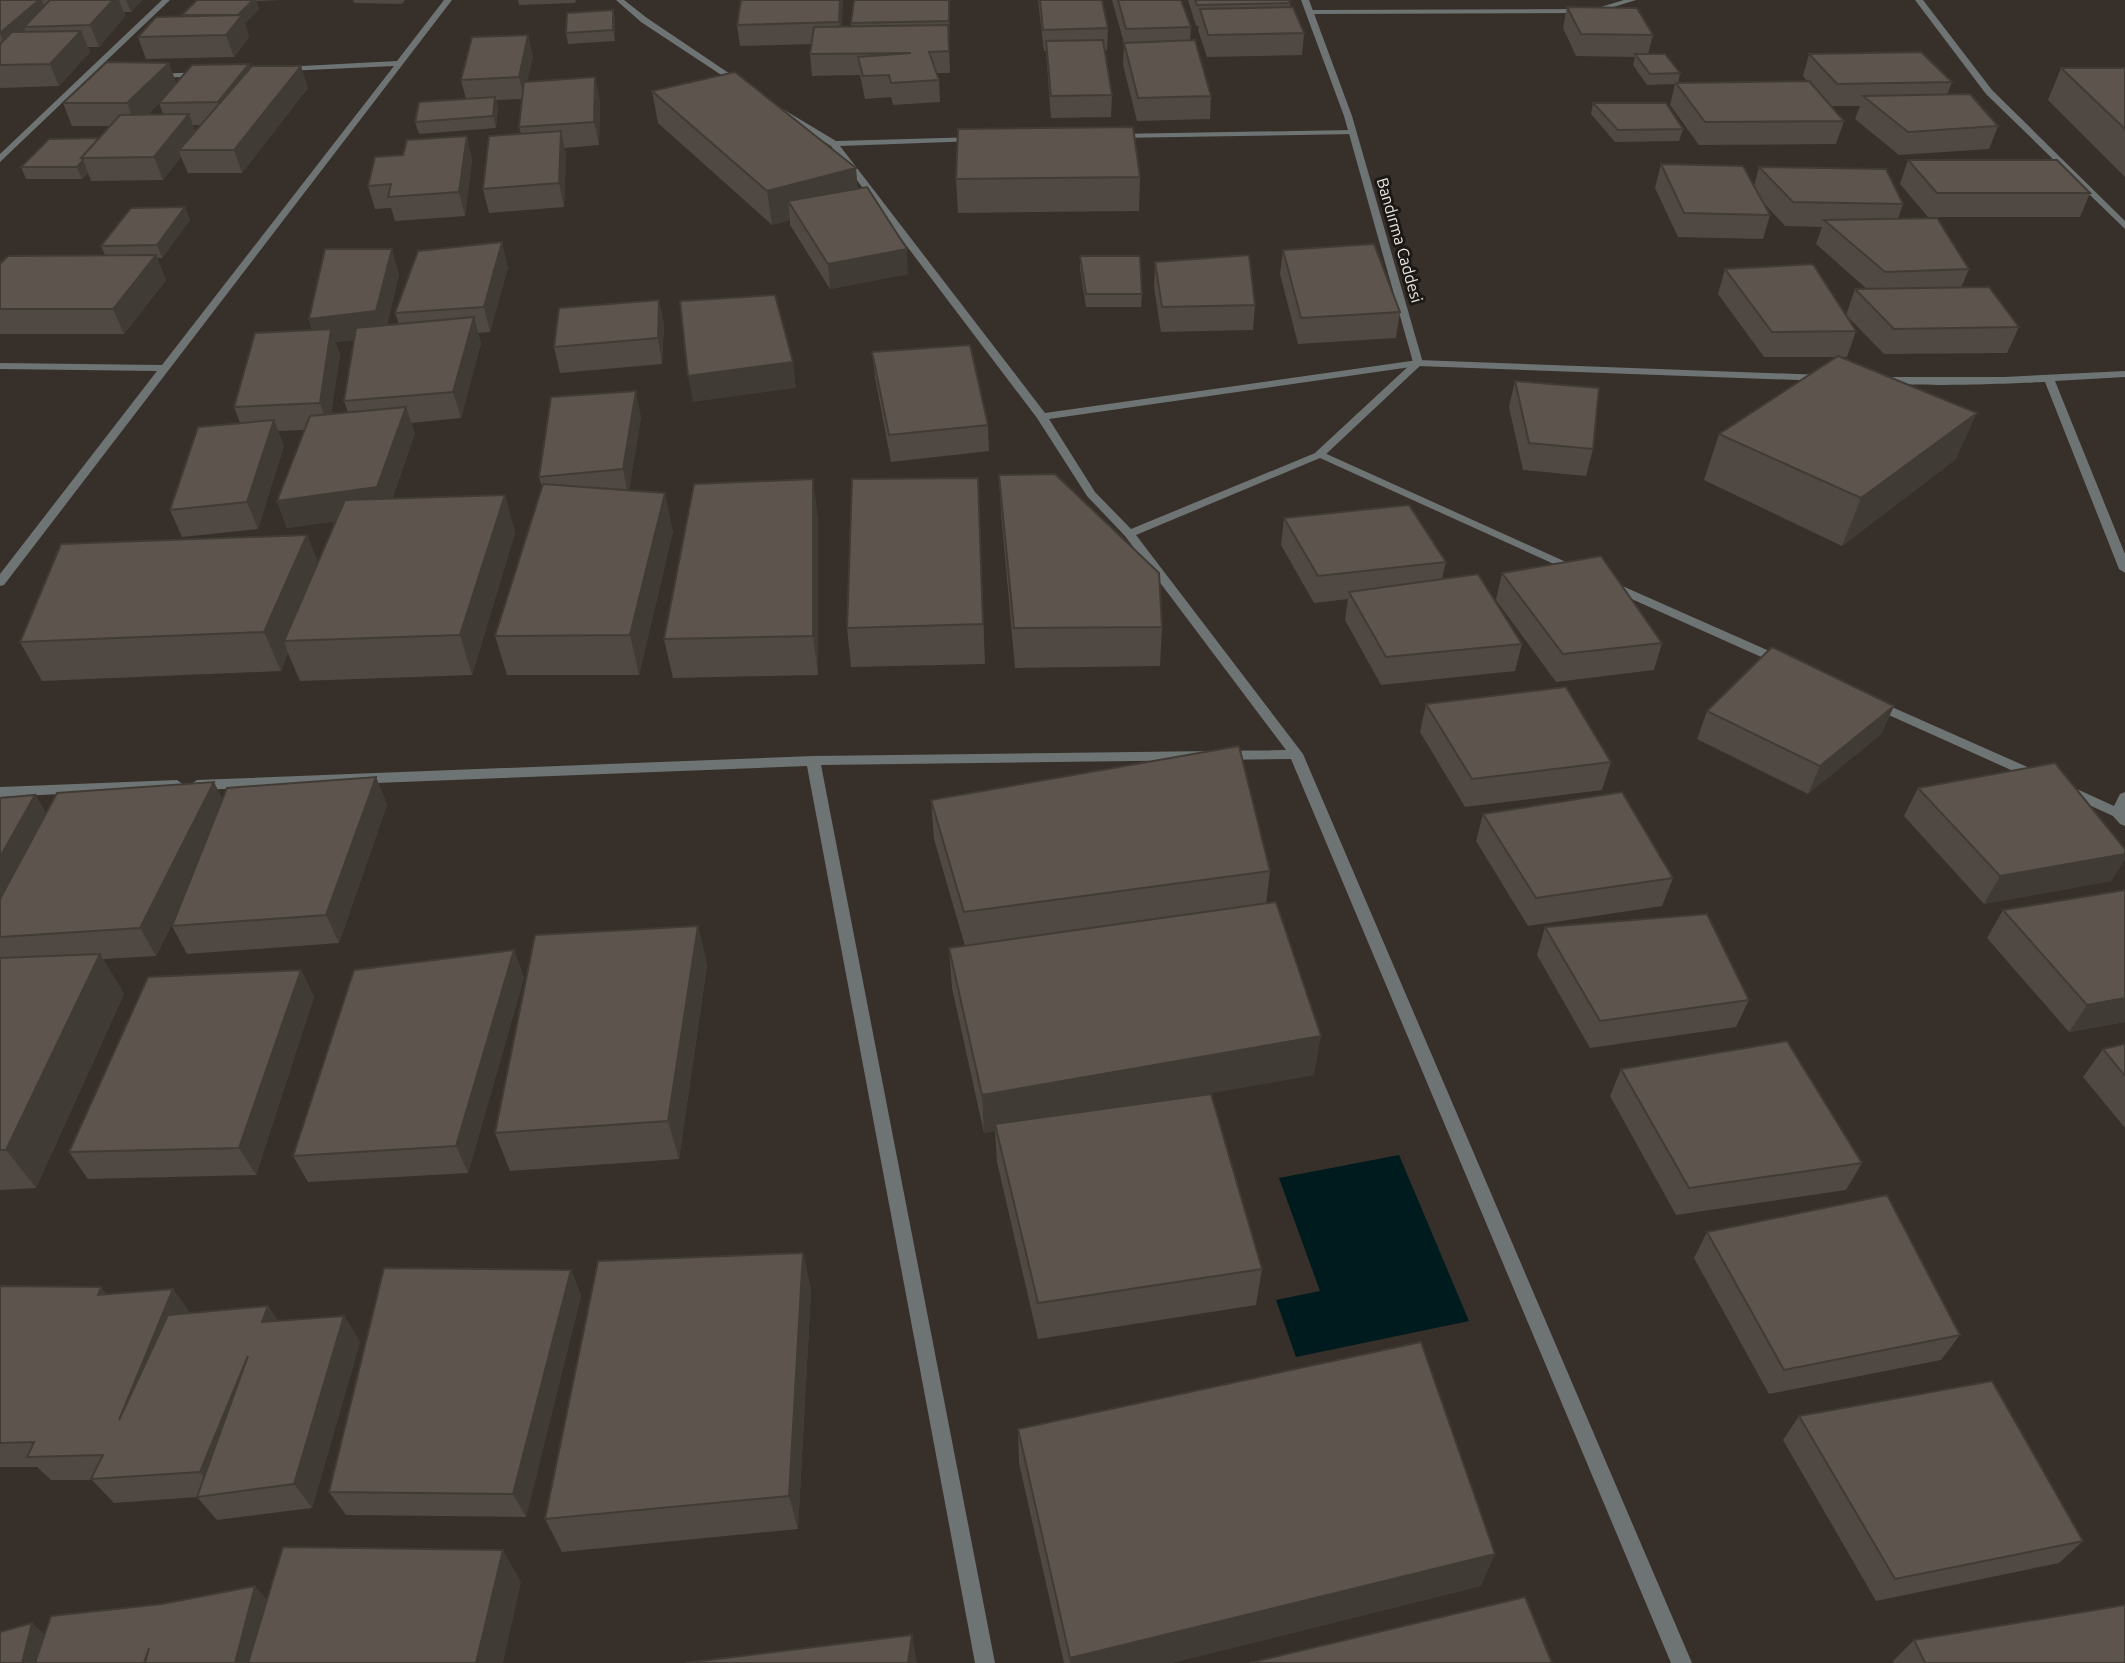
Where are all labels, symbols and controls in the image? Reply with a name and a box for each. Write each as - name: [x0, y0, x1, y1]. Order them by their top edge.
- street label: Bandırma Caddesi: [1374, 176, 1426, 304]

